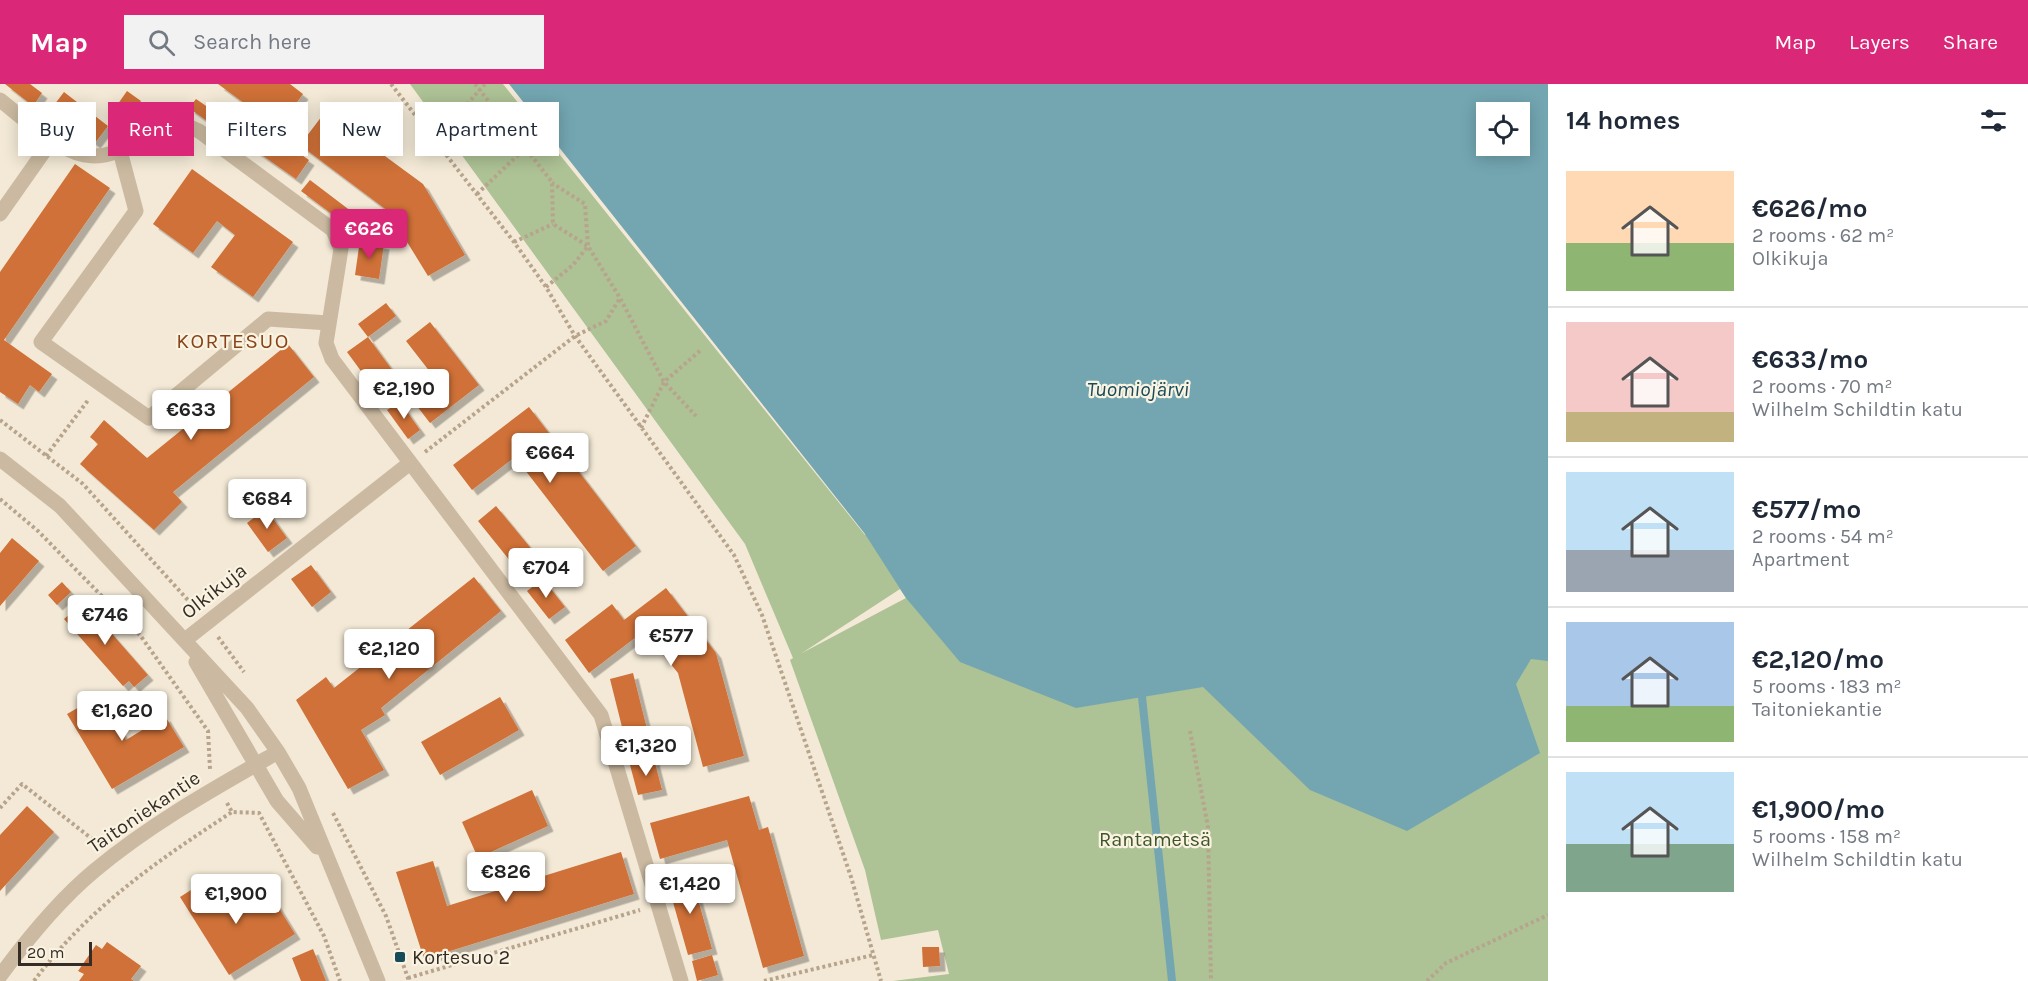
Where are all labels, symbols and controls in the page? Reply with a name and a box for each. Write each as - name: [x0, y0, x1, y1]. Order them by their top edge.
- search box: [124, 15, 544, 69]
- text: Map: [30, 26, 88, 59]
- icon: search: [145, 26, 178, 59]
- text: Search here: [193, 29, 311, 55]
- text: Map: [1774, 30, 1816, 54]
- text: Layers: [1849, 30, 1910, 54]
- text: Share: [1943, 30, 1998, 54]
- chip: Buy: [18, 102, 96, 156]
- chip: Rent: [108, 102, 194, 156]
- chip: Filters: [206, 102, 308, 156]
- chip: New: [320, 102, 403, 156]
- chip: Apartment: [415, 102, 559, 156]
- map controls: [1476, 102, 1530, 156]
- button: locate: [1476, 102, 1530, 156]
- icon: filters: [1977, 104, 2010, 137]
- text: 14 homes: [1566, 105, 1680, 136]
- text: €626/mo: [1752, 193, 1867, 224]
- icon: home: [1614, 195, 1686, 267]
- pin: €626: [333, 209, 405, 260]
- text: €626: [344, 217, 394, 240]
- text: 2 rooms · 62 m²: [1752, 224, 1894, 247]
- text: Olkikuja: [1752, 247, 1828, 270]
- district label: KORTESUO: [176, 329, 290, 353]
- text: €633/mo: [1752, 344, 1868, 375]
- icon: home: [1614, 346, 1686, 418]
- pin: €2,190: [355, 369, 453, 420]
- text: 2 rooms · 70 m²: [1752, 375, 1892, 398]
- text: €2,190: [373, 377, 435, 400]
- water label: Tuomiojärvi: [1087, 377, 1190, 401]
- pin: €633: [155, 390, 227, 441]
- text: €633: [166, 398, 216, 421]
- text: Wilhelm Schildtin katu: [1752, 398, 1963, 421]
- pin: €664: [514, 433, 586, 484]
- text: €664: [526, 441, 574, 464]
- pin: €684: [231, 479, 303, 530]
- text: €684: [242, 487, 292, 510]
- text: €577/mo: [1752, 494, 1861, 525]
- icon: home: [1614, 496, 1686, 568]
- text: 2 rooms · 54 m²: [1752, 525, 1894, 548]
- pin: €704: [510, 548, 582, 599]
- text: Apartment: [1752, 548, 1850, 571]
- text: €704: [522, 556, 570, 579]
- street label: Olkikuja: [177, 558, 251, 624]
- pin: €746: [69, 595, 141, 646]
- text: €746: [82, 603, 128, 626]
- pin: €577: [635, 616, 707, 667]
- text: €577: [649, 624, 693, 647]
- pin: €2,120: [340, 629, 438, 680]
- text: €2,120: [358, 637, 420, 660]
- text: €2,120/mo: [1752, 644, 1884, 675]
- icon: home: [1614, 646, 1686, 718]
- text: 5 rooms · 183 m²: [1752, 675, 1902, 698]
- pin: €1,620: [73, 691, 171, 742]
- text: Taitoniekantie: [1752, 698, 1882, 721]
- text: €1,620: [91, 699, 153, 722]
- pin: €1,320: [597, 726, 695, 777]
- text: €1,320: [615, 734, 677, 757]
- street label: Taitoniekantie: [84, 766, 204, 858]
- text: €1,900/mo: [1752, 794, 1885, 825]
- icon: home: [1614, 796, 1686, 868]
- text: 5 rooms · 158 m²: [1752, 825, 1901, 848]
- park label: Rantametsä: [1099, 828, 1211, 851]
- text: Wilhelm Schildtin katu: [1752, 848, 1963, 871]
- pin: €826: [470, 852, 542, 903]
- text: €826: [481, 860, 531, 883]
- pin: €1,420: [641, 864, 739, 915]
- text: €1,420: [659, 872, 721, 895]
- pin: €1,900: [187, 874, 285, 925]
- text: €1,900: [205, 882, 267, 905]
- scale bar: [18, 939, 92, 966]
- text: 20 m: [27, 943, 65, 962]
- place label: Kortesuo 2: [412, 946, 510, 969]
- marker: Kortesuo 2: [393, 950, 407, 964]

